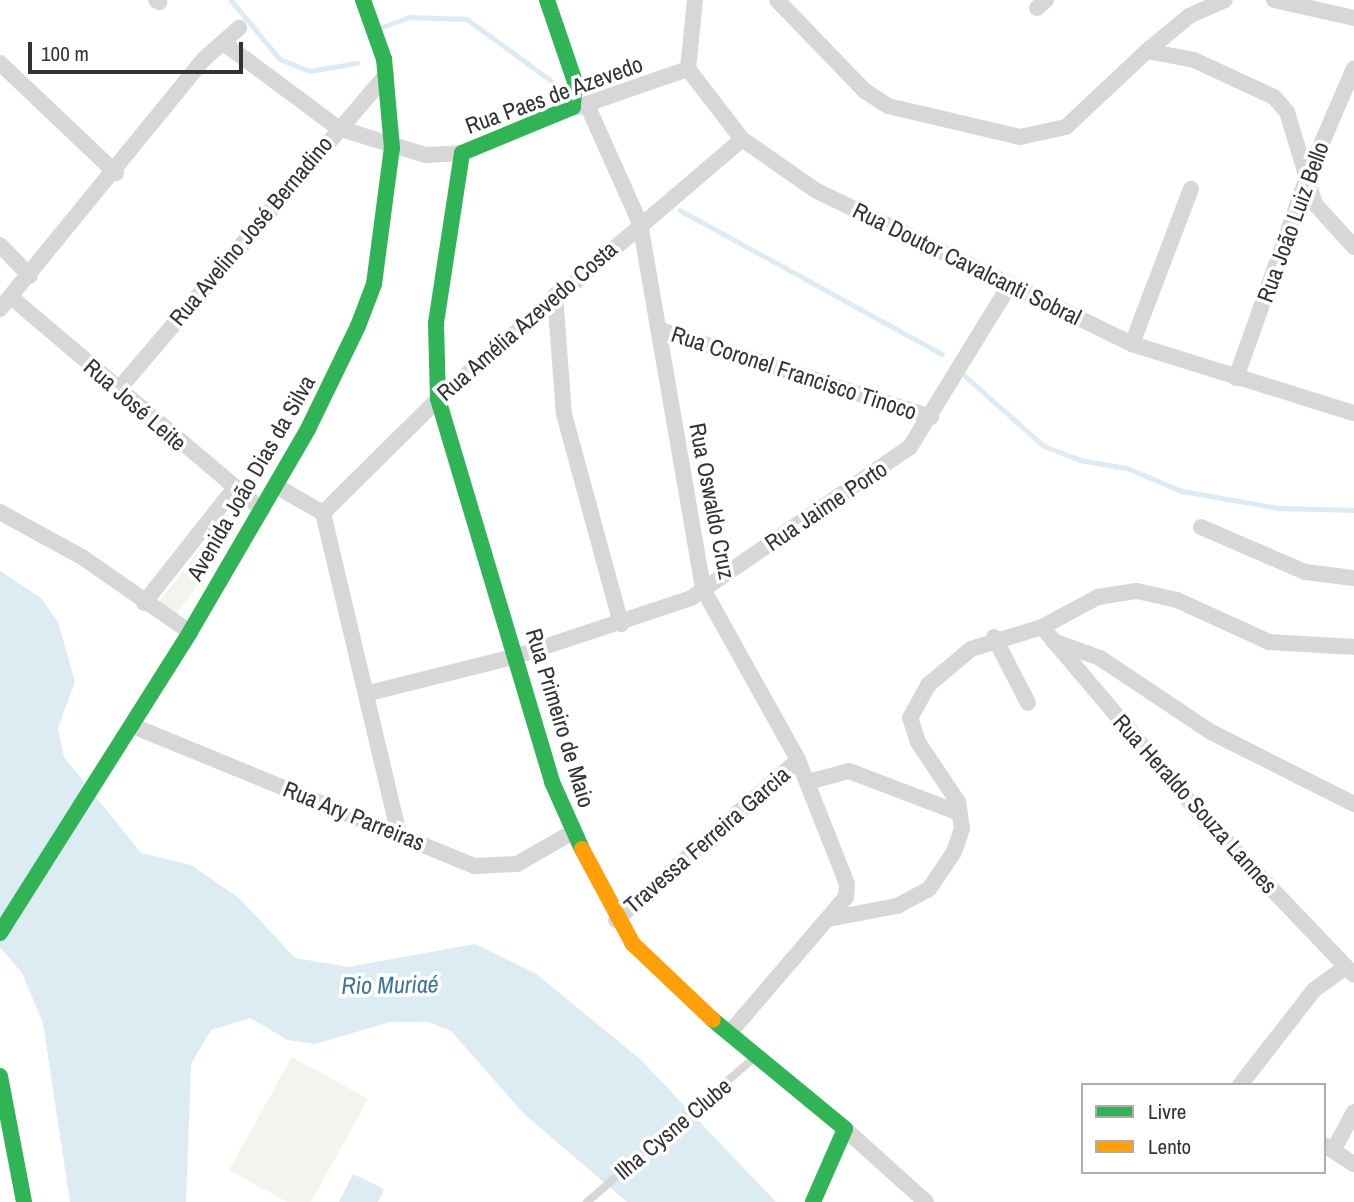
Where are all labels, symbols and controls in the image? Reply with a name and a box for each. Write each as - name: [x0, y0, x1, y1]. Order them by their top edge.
- scale bar: [32, 28, 247, 72]
- text: 100 m: [41, 39, 89, 68]
- street label: Rua Paes de Azevedo: [461, 50, 647, 140]
- street label: Rua Avelino José Bernadino: [163, 130, 339, 332]
- street label: Rua João Luiz Bello: [1251, 138, 1335, 306]
- street label: Rua Doutor Cavalcanti Sobral: [848, 197, 1086, 331]
- street label: Rua Amélia Azevedo Costa: [431, 235, 623, 407]
- street label: Rua Coronel Francisco Tinoco: [668, 320, 920, 426]
- street label: Rua José Leite: [78, 353, 192, 457]
- street label: Avenida João Dias da Silva: [181, 370, 321, 586]
- street label: Rua Oswaldo Cruz: [683, 421, 741, 581]
- street label: Rua Jaime Porto: [760, 455, 892, 557]
- street label: Rua Primeiro de Maio: [520, 625, 600, 811]
- street label: Rua Heraldo Souza Lannes: [1107, 709, 1283, 899]
- street label: Travessa Ferreira Garcia: [619, 761, 795, 919]
- street label: Rua Ary Parreiras: [279, 775, 429, 857]
- water label: Rio Muriaé: [341, 970, 439, 1000]
- street label: Ilha Cysne Clube: [609, 1072, 737, 1186]
- legend: [1081, 1083, 1326, 1174]
- text: Livre: [1148, 1097, 1186, 1126]
- text: Lento: [1148, 1132, 1191, 1161]

